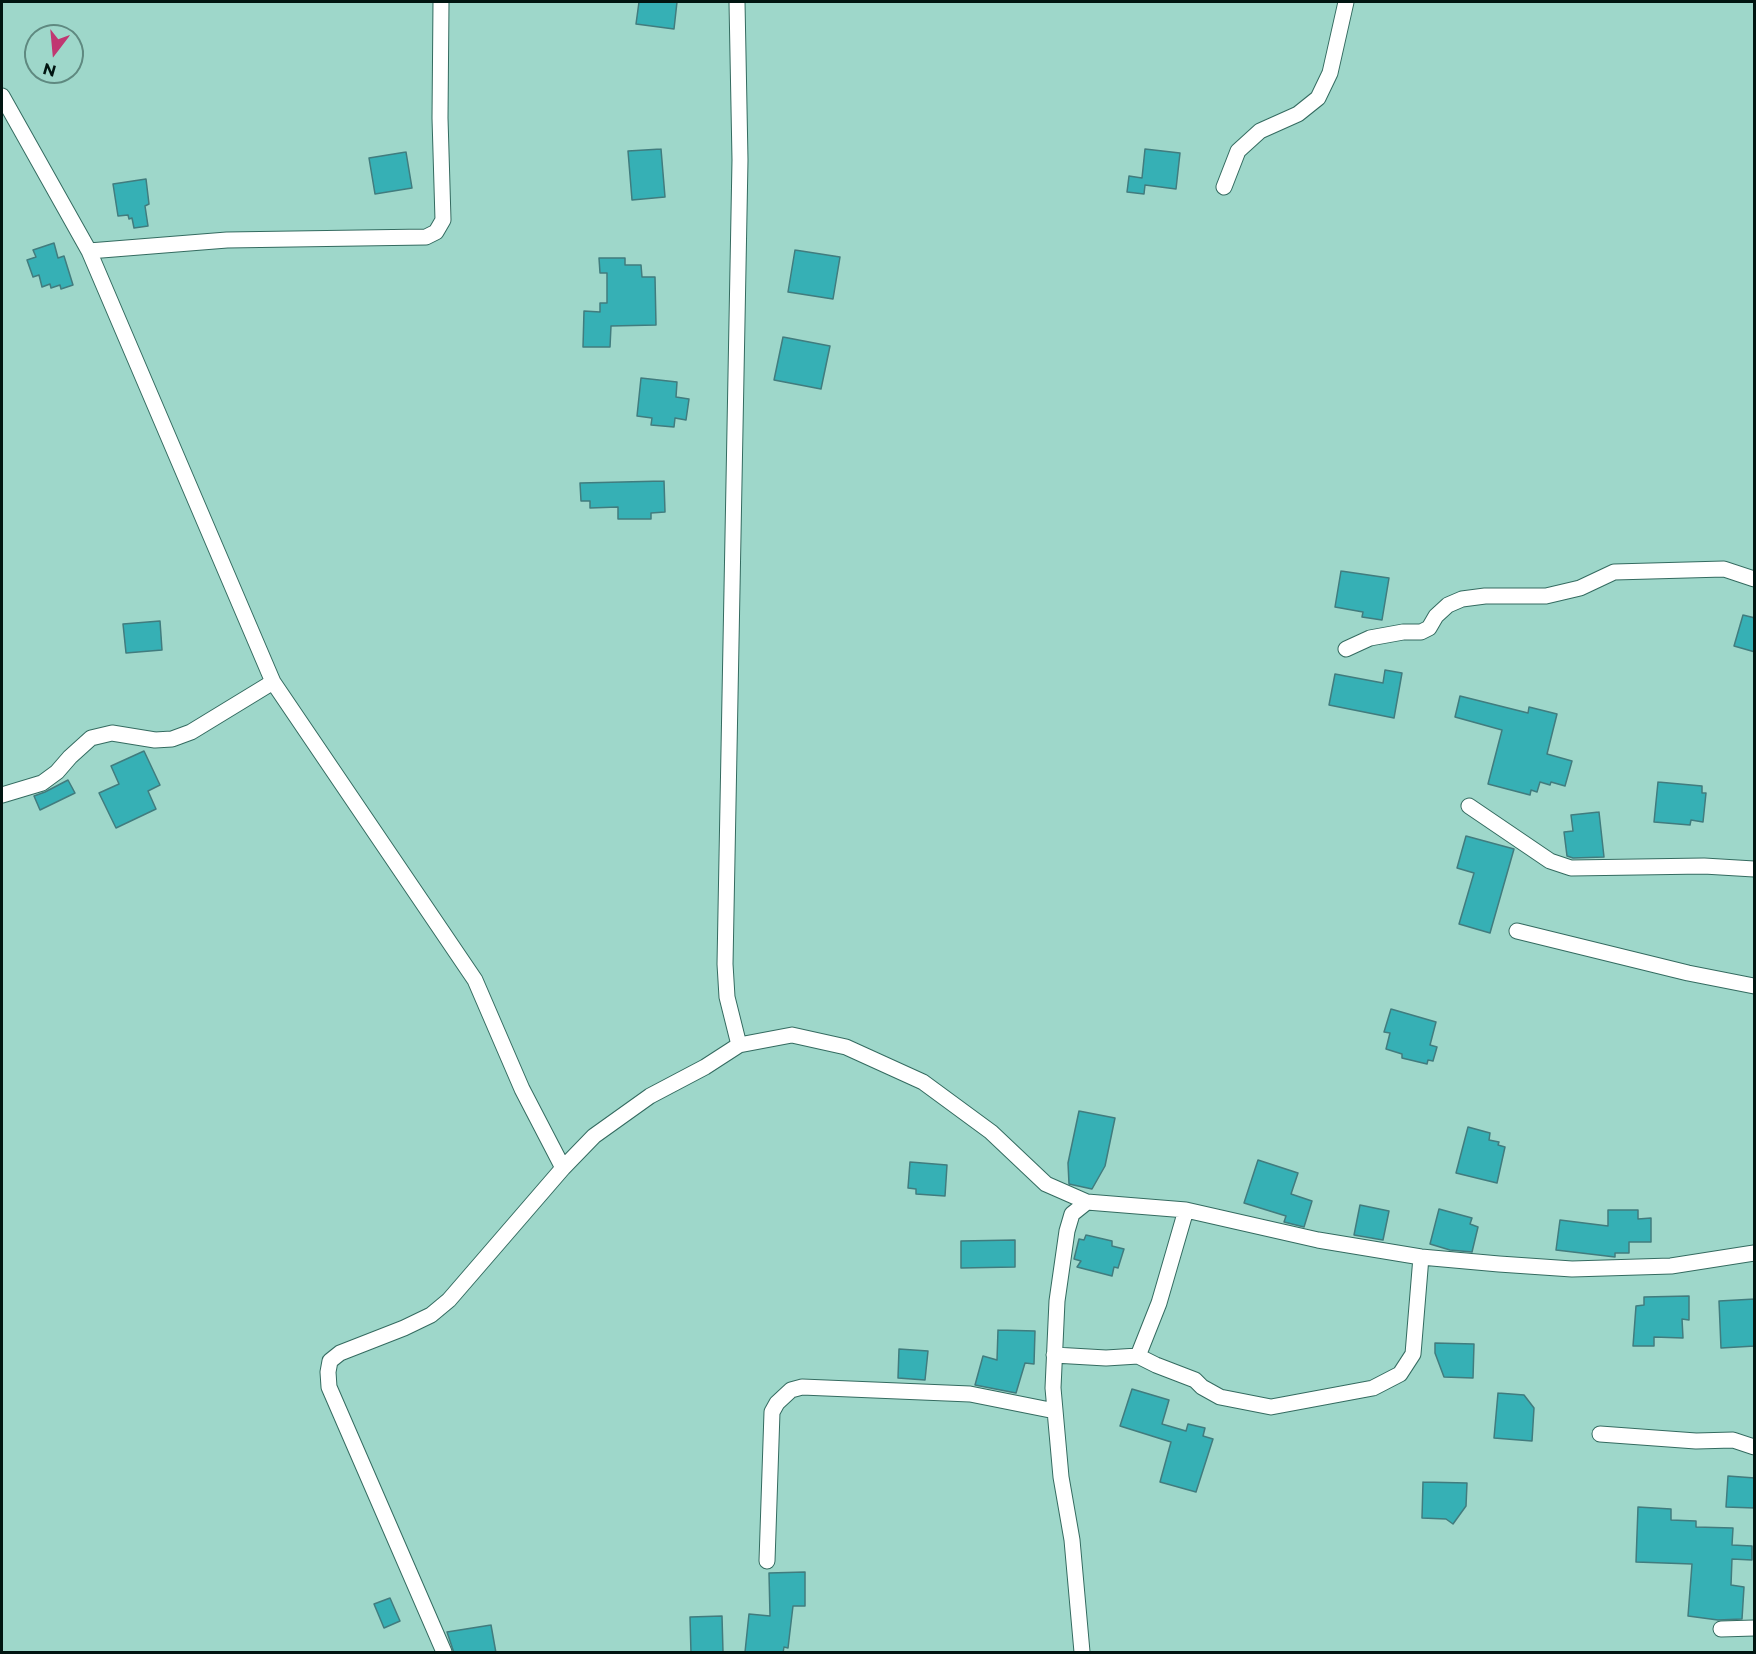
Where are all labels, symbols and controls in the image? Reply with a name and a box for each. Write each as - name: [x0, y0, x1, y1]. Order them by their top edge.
- north arrow: [24, 24, 84, 84]
- text: N: [41, 59, 58, 81]

